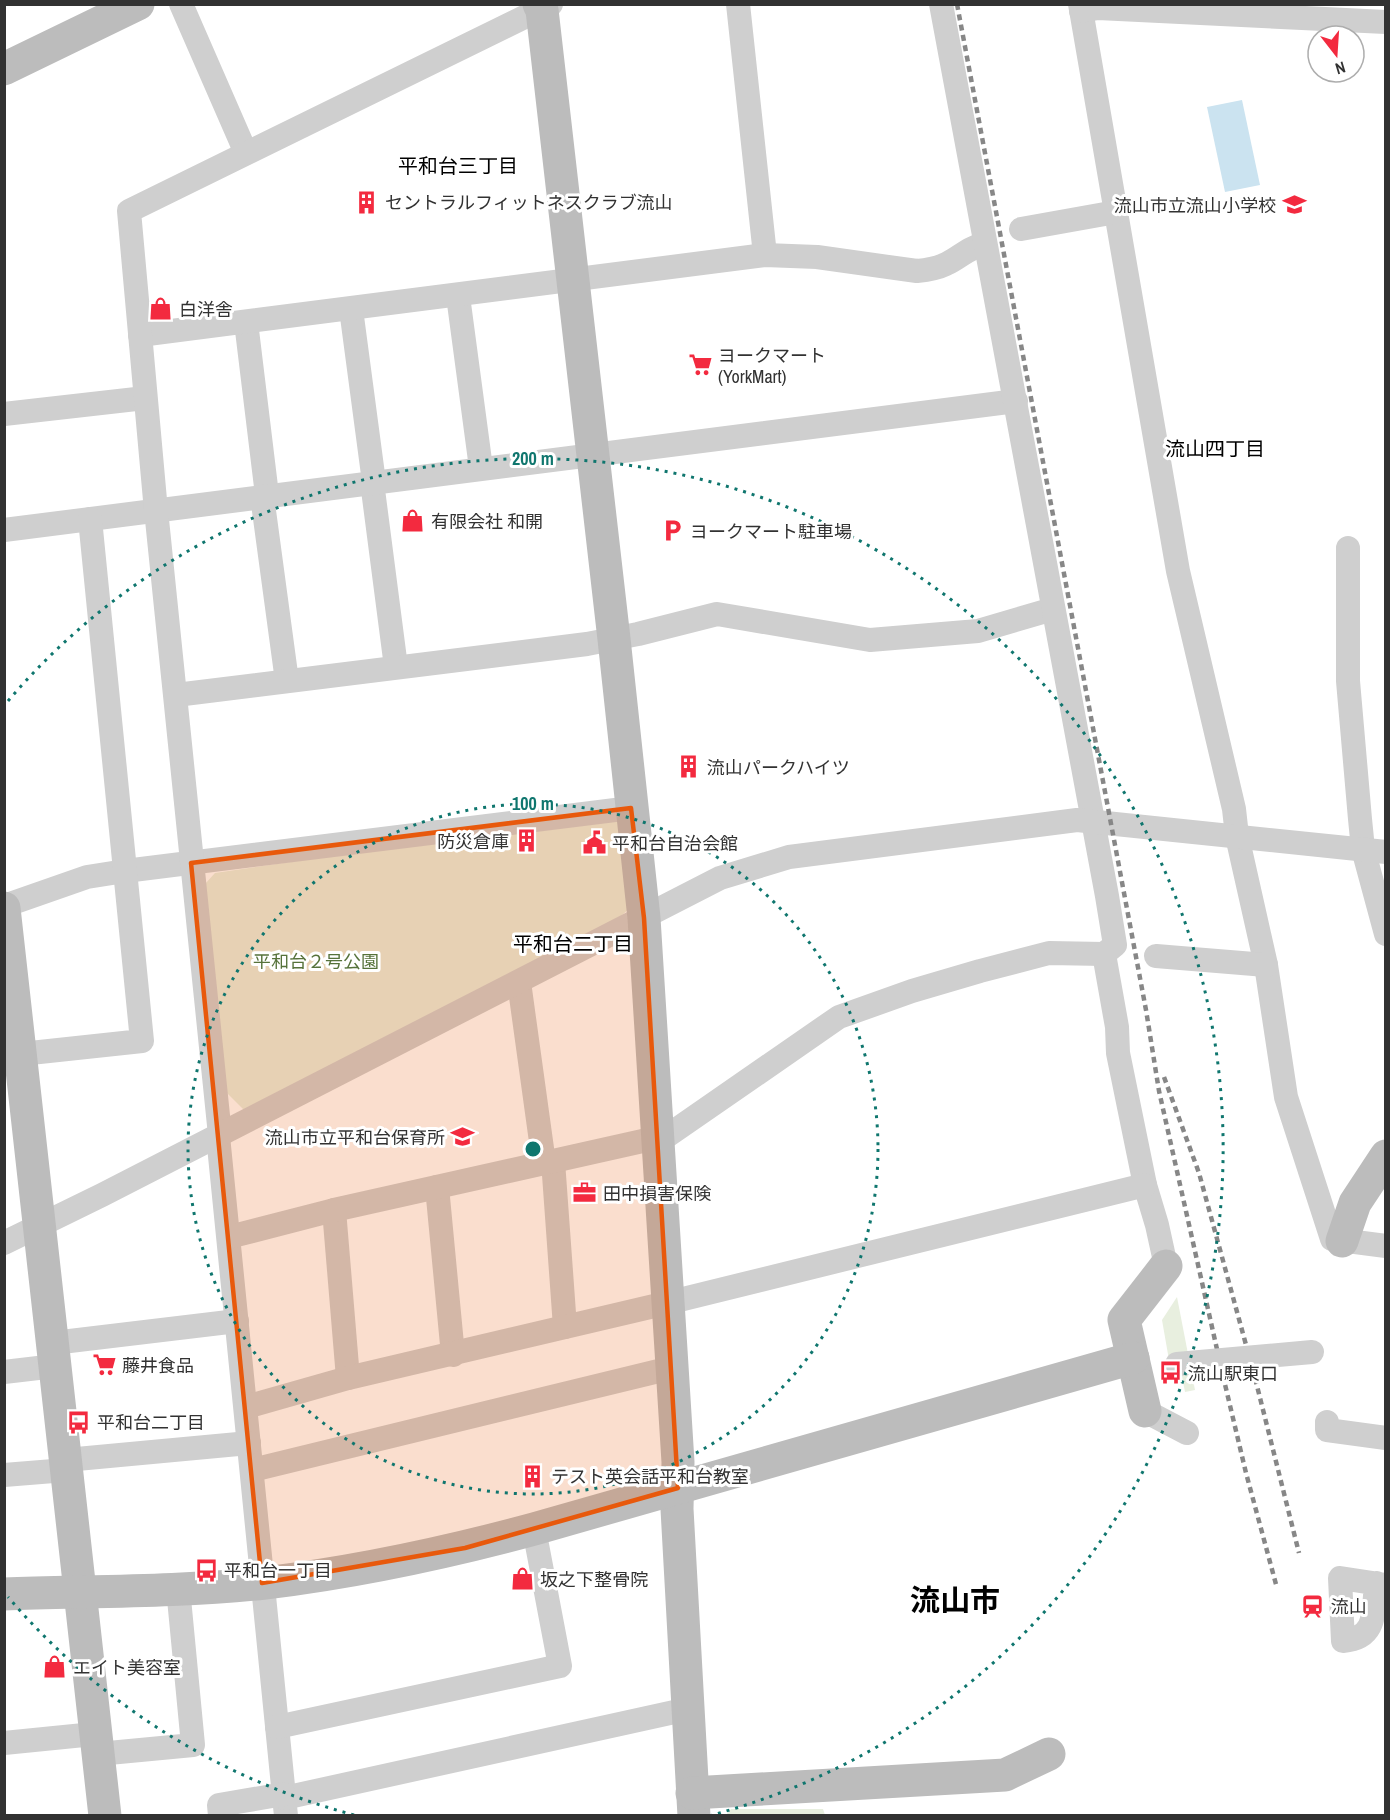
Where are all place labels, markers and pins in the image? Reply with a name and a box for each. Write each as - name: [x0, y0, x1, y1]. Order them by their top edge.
- building icon: セントラルフィットネスクラブ流山: [354, 189, 380, 215]
- place label: セントラルフィットネスクラブ流山: [385, 190, 673, 215]
- school or university icon: 流山市立流山小学校: [1281, 192, 1307, 218]
- place label: 流山市立流山小学校: [1114, 193, 1276, 218]
- shop icon: 白洋舎: [148, 296, 174, 322]
- place label: 白洋舎: [179, 297, 233, 322]
- place label: ヨークマート (YorkMart): [718, 343, 826, 389]
- supermarket icon: ヨークマート (YorkMart): [687, 352, 713, 378]
- shop icon: 有限会社 和開: [400, 508, 426, 534]
- place label: 有限会社 和開: [431, 509, 543, 534]
- parking icon: ヨークマート駐車場: [659, 518, 685, 544]
- place label: ヨークマート駐車場: [690, 519, 852, 544]
- building icon: 流山パークハイツ: [676, 754, 702, 780]
- place label: 流山パークハイツ: [707, 755, 850, 780]
- building icon: 防災倉庫: [514, 828, 540, 854]
- place label: 防災倉庫: [437, 829, 509, 854]
- public building icon: 平和台自治会館: [581, 830, 607, 856]
- place label: 平和台自治会館: [612, 831, 738, 856]
- school or university icon: 流山市立平和台保育所: [450, 1124, 476, 1150]
- place label: 流山市立平和台保育所: [265, 1125, 445, 1150]
- centre of rings: [523, 1139, 543, 1159]
- office icon: 田中損害保険: [572, 1180, 598, 1206]
- place label: 田中損害保険: [603, 1181, 712, 1206]
- supermarket icon: 藤井食品: [91, 1352, 117, 1378]
- place label: 藤井食品: [122, 1353, 194, 1378]
- bus stop icon: 流山駅東口: [1157, 1360, 1183, 1386]
- place label: 流山駅東口: [1188, 1361, 1278, 1386]
- bus stop icon: 平和台二丁目: [66, 1409, 92, 1435]
- place label: 平和台二丁目: [97, 1410, 205, 1435]
- building icon: テスト英会話平和台教室: [520, 1463, 546, 1489]
- place label: テスト英会話平和台教室: [551, 1464, 749, 1489]
- bus stop icon: 平和台一丁目: [193, 1557, 219, 1583]
- place label: 平和台一丁目: [224, 1558, 332, 1583]
- shop icon: 坂之下整骨院: [509, 1566, 535, 1592]
- place label: 坂之下整骨院: [540, 1567, 648, 1592]
- station icon: 流山: [1300, 1593, 1326, 1619]
- place label: 流山: [1331, 1594, 1367, 1619]
- shop icon: エイト美容室: [42, 1654, 68, 1680]
- place label: エイト美容室: [73, 1655, 181, 1680]

